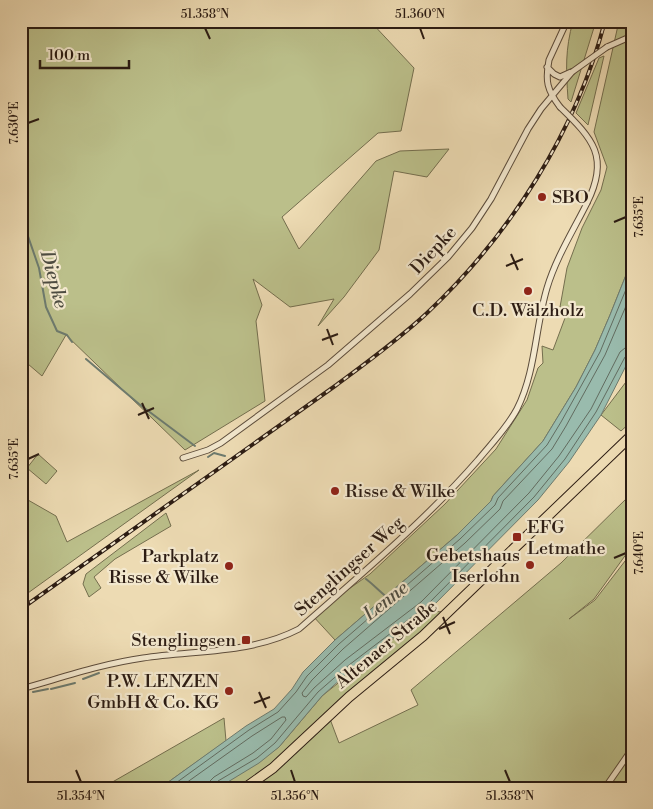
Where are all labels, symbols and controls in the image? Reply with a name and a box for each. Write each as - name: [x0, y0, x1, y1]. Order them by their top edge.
- text: 51.358°N: [181, 7, 229, 22]
- text: 51.360°N: [395, 7, 445, 22]
- scale bar: [40, 38, 129, 70]
- text: 100 m: [48, 46, 90, 65]
- text: 7.630°E: [7, 102, 22, 144]
- place label: SBO: [552, 186, 589, 209]
- marker: SBO: [536, 191, 548, 203]
- text: 7.635°E: [632, 196, 647, 238]
- street label: Diepke: [405, 221, 461, 279]
- water label: Diepke: [35, 247, 73, 311]
- marker: C.D. Wälzholz: [522, 285, 534, 297]
- place label: C.D. Wälzholz: [472, 299, 584, 322]
- text: 7.635°E: [7, 438, 22, 480]
- place label: Risse & Wilke: [345, 480, 455, 503]
- marker: Risse & Wilke: [329, 485, 341, 497]
- street label: Stenglingser Weg: [290, 511, 409, 621]
- place label: EFG Letmathe: [527, 516, 606, 560]
- marker: EFG Letmathe: [511, 531, 523, 543]
- text: 7.640°E: [632, 531, 647, 575]
- place label: Gebetshaus Iserlohn: [426, 544, 520, 588]
- place label: Parkplatz Risse & Wilke: [109, 545, 219, 589]
- marker: Gebetshaus Iserlohn: [524, 559, 536, 571]
- marker: Parkplatz Risse & Wilke: [223, 560, 235, 572]
- water label: Lenne: [358, 576, 413, 626]
- street label: Altenaer Straße: [330, 595, 442, 694]
- place label: Stenglingsen: [131, 629, 236, 652]
- marker: Stenglingsen: [240, 634, 252, 646]
- place label: P.W. LENZEN GmbH & Co. KG: [87, 670, 220, 714]
- marker: P.W. LENZEN GmbH & Co. KG: [223, 685, 235, 697]
- text: 51.354°N: [57, 789, 105, 804]
- text: 51.356°N: [271, 789, 319, 804]
- text: 51.358°N: [486, 789, 534, 804]

